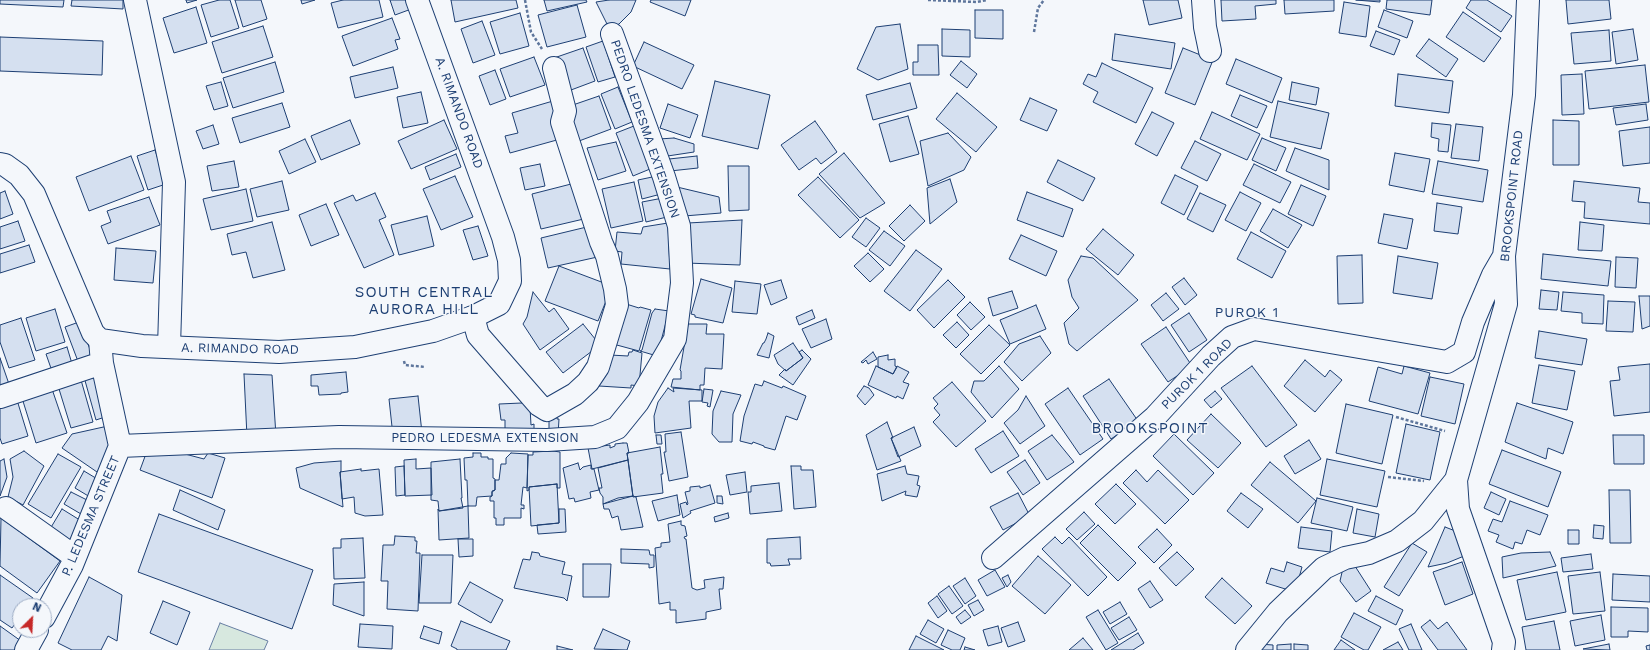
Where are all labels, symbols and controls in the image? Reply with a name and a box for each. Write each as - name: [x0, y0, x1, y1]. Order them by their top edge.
- street label: PEDRO LEDESMA EXTENSION: [607, 38, 683, 220]
- street label: A. RIMANDO ROAD: [432, 55, 486, 171]
- street label: BROOKSPOINT ROAD: [1497, 129, 1527, 263]
- district label: SOUTH CENTRAL AURORA HILL: [355, 284, 493, 319]
- district label: PUROK 1: [1215, 305, 1279, 321]
- street label: PUROK 1 ROAD: [1158, 335, 1236, 413]
- street label: A. RIMANDO ROAD: [181, 340, 299, 358]
- district label: BROOKSPOINT: [1091, 420, 1209, 438]
- street label: PEDRO LEDESMA EXTENSION: [391, 430, 579, 446]
- street label: P. LEDESMA STREET: [59, 453, 123, 579]
- north arrow: [12, 598, 52, 638]
- text: N: [30, 600, 43, 615]

